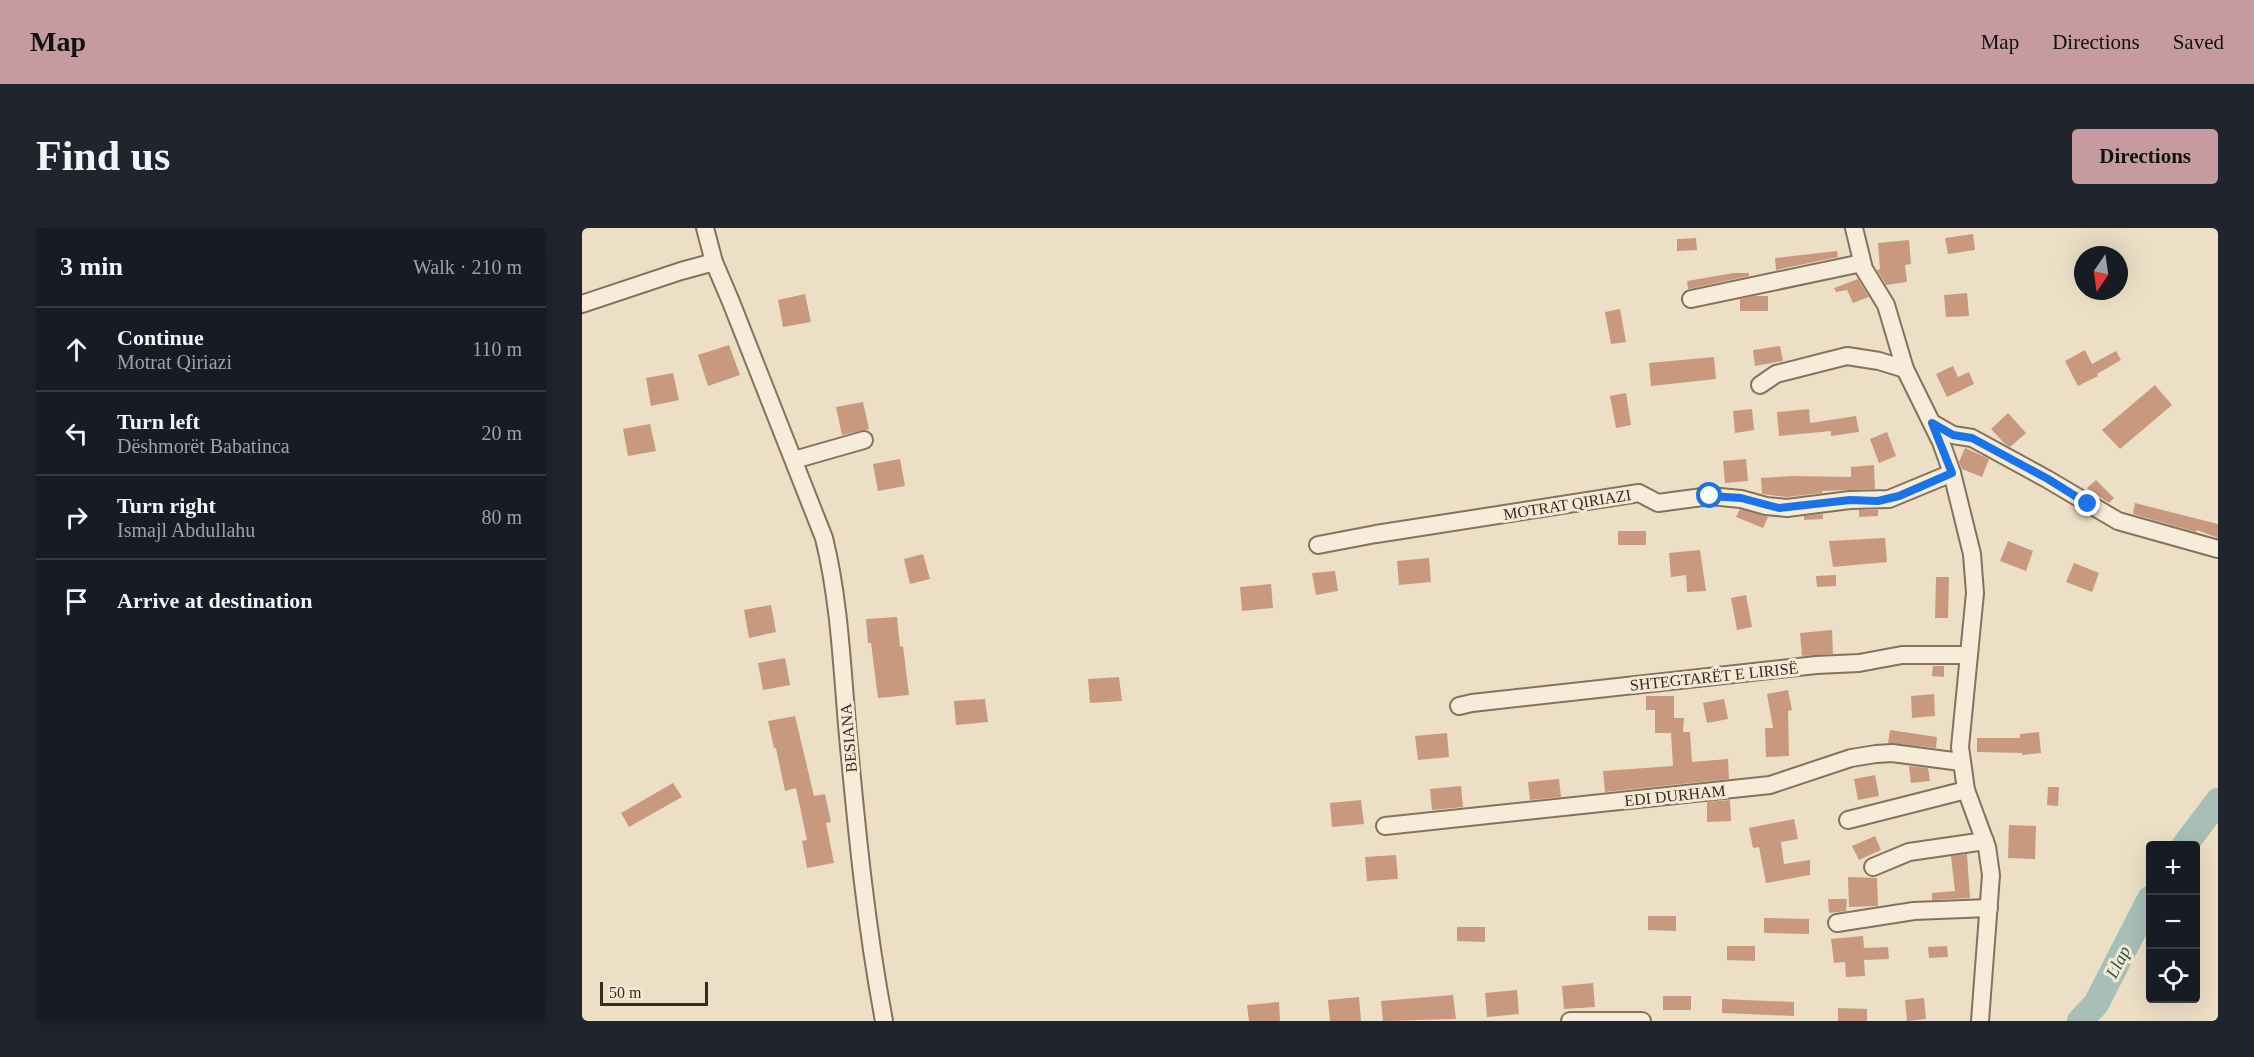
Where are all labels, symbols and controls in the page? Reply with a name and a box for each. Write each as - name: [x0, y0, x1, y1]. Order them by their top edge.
- text: Map: [30, 26, 86, 57]
- text: Map: [1981, 30, 2019, 54]
- text: Directions: [2052, 30, 2140, 54]
- text: Saved: [2173, 30, 2224, 54]
- button: Directions: [2072, 129, 2218, 184]
- text: Find us: [36, 133, 170, 179]
- north arrow: [2074, 246, 2128, 300]
- text: 3 min: [60, 252, 123, 281]
- text: Walk · 210 m: [413, 256, 522, 278]
- text: Continue: [117, 325, 204, 350]
- icon: ahead: [60, 333, 93, 366]
- text: 110 m: [472, 338, 522, 360]
- text: Motrat Qiriazi: [117, 351, 232, 373]
- text: Turn left: [117, 409, 200, 434]
- icon: left: [60, 417, 93, 450]
- text: 20 m: [481, 422, 522, 444]
- text: Dëshmorët Babatinca: [117, 435, 290, 457]
- route start: [1696, 482, 1722, 508]
- street label: MOTRAT QIRIAZI: [1502, 486, 1632, 523]
- route end: [2074, 490, 2100, 516]
- text: Turn right: [117, 493, 216, 518]
- icon: right: [60, 501, 93, 534]
- text: 80 m: [481, 506, 522, 528]
- text: Ismajl Abdullahu: [117, 519, 255, 541]
- icon: arrive: [60, 585, 93, 618]
- text: Arrive at destination: [117, 588, 313, 613]
- street label: SHTEGTARËT E LIRISË: [1629, 659, 1799, 694]
- street label: BESIANA: [837, 702, 860, 773]
- street label: EDI DURHAM: [1624, 782, 1727, 809]
- map controls: [2146, 841, 2200, 1003]
- button: +: [2146, 841, 2200, 895]
- button: −: [2146, 895, 2200, 949]
- water label: Llap: [2101, 943, 2134, 982]
- button: locate: [2146, 949, 2200, 1003]
- scale bar: [600, 979, 708, 1006]
- text: 50 m: [609, 984, 641, 1001]

